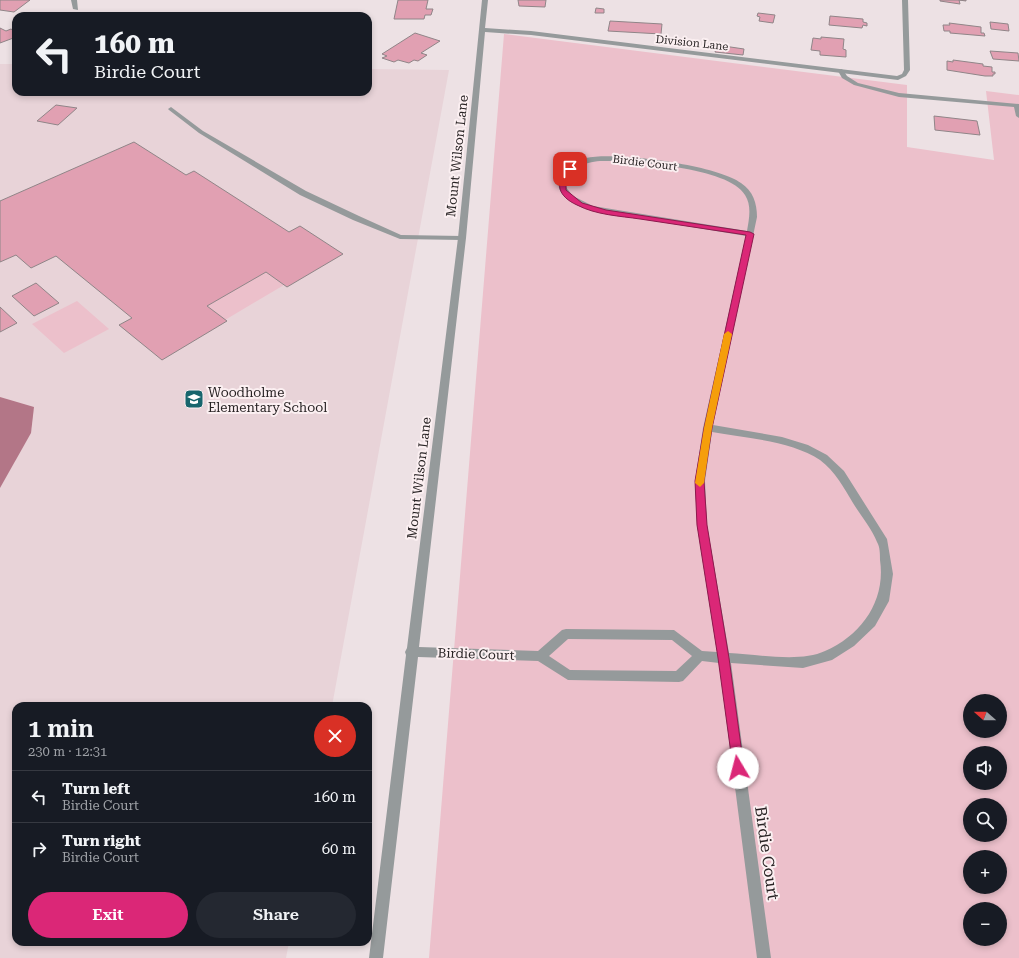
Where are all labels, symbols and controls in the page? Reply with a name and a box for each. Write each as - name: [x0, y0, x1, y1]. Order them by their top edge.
- text: 160 m: [94, 27, 175, 60]
- icon: left: [28, 28, 80, 80]
- street label: Division Lane: [655, 33, 729, 53]
- text: Birdie Court: [94, 61, 200, 82]
- street label: Mount Wilson Lane: [443, 94, 471, 218]
- pin: [553, 152, 587, 186]
- street label: Birdie Court: [612, 153, 678, 173]
- icon: arrive: [559, 158, 581, 180]
- place label: Woodholme Elementary School: [208, 385, 327, 415]
- school or university icon: Woodholme Elementary School: [183, 388, 205, 410]
- street label: Mount Wilson Lane: [404, 416, 434, 540]
- street label: Birdie Court: [437, 645, 515, 663]
- north arrow: [963, 694, 1007, 738]
- map controls: [963, 694, 1007, 946]
- text: 1 min: [28, 715, 94, 743]
- button: close: [314, 715, 356, 757]
- text: 230 m · 12:31: [28, 744, 107, 759]
- button: sound: [963, 746, 1007, 790]
- position arrow: [717, 747, 759, 789]
- text: Turn left: [62, 780, 130, 798]
- icon: left: [28, 786, 50, 808]
- text: 160 m: [313, 788, 356, 806]
- text: Birdie Court: [62, 798, 139, 813]
- button: search: [963, 798, 1007, 842]
- street label: Birdie Court: [751, 805, 783, 901]
- text: Turn right: [62, 832, 141, 850]
- icon: right: [28, 838, 50, 860]
- text: 60 m: [322, 840, 356, 858]
- text: Birdie Court: [62, 850, 139, 865]
- button: +: [963, 850, 1007, 894]
- button: Exit: [28, 892, 188, 938]
- button: Share: [196, 892, 356, 938]
- button: −: [963, 902, 1007, 946]

